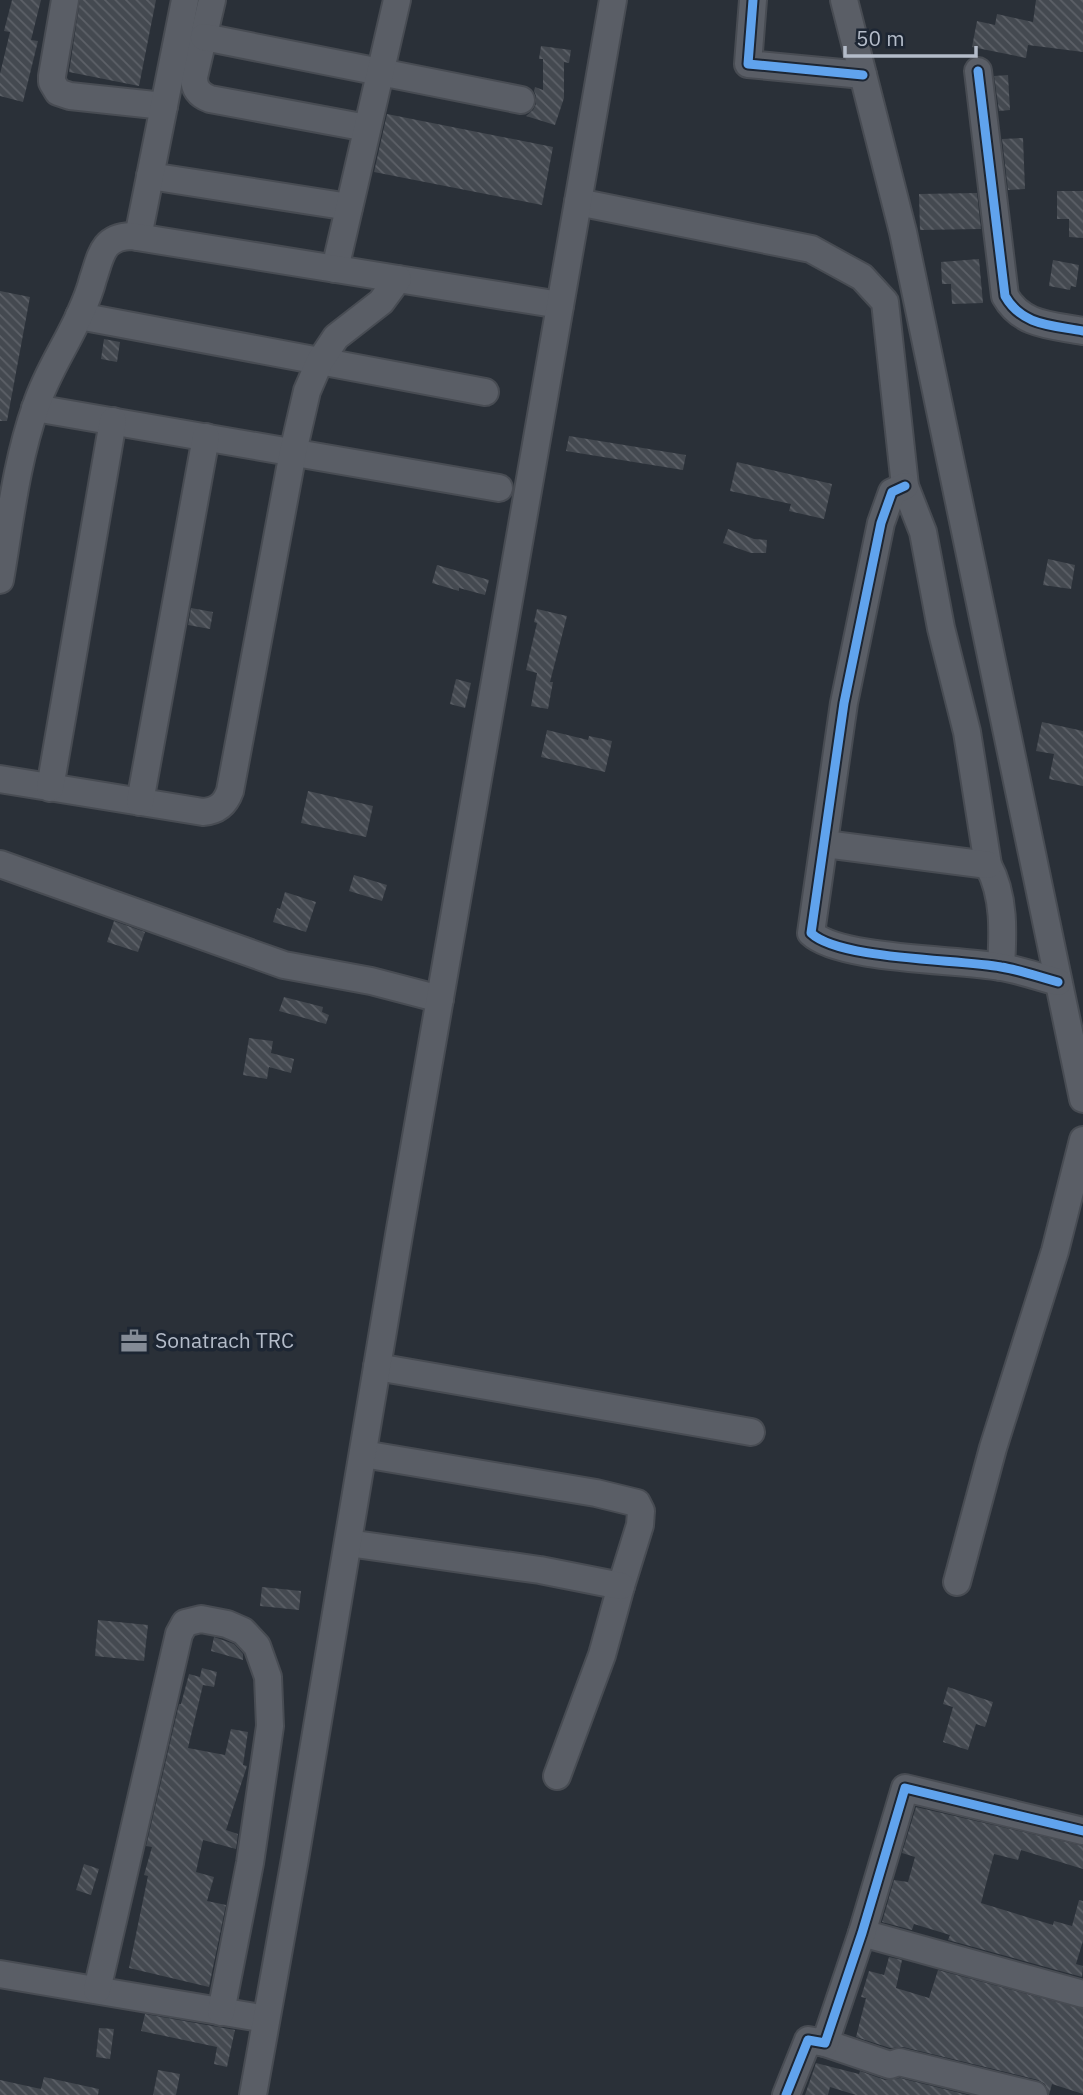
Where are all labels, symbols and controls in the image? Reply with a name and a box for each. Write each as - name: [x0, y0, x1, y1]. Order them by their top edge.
- scale bar: [845, 14, 976, 58]
- text: 50 m: [856, 24, 905, 52]
- office icon: Sonatrach TRC: [119, 1326, 149, 1356]
- place label: Sonatrach TRC: [155, 1326, 294, 1354]

